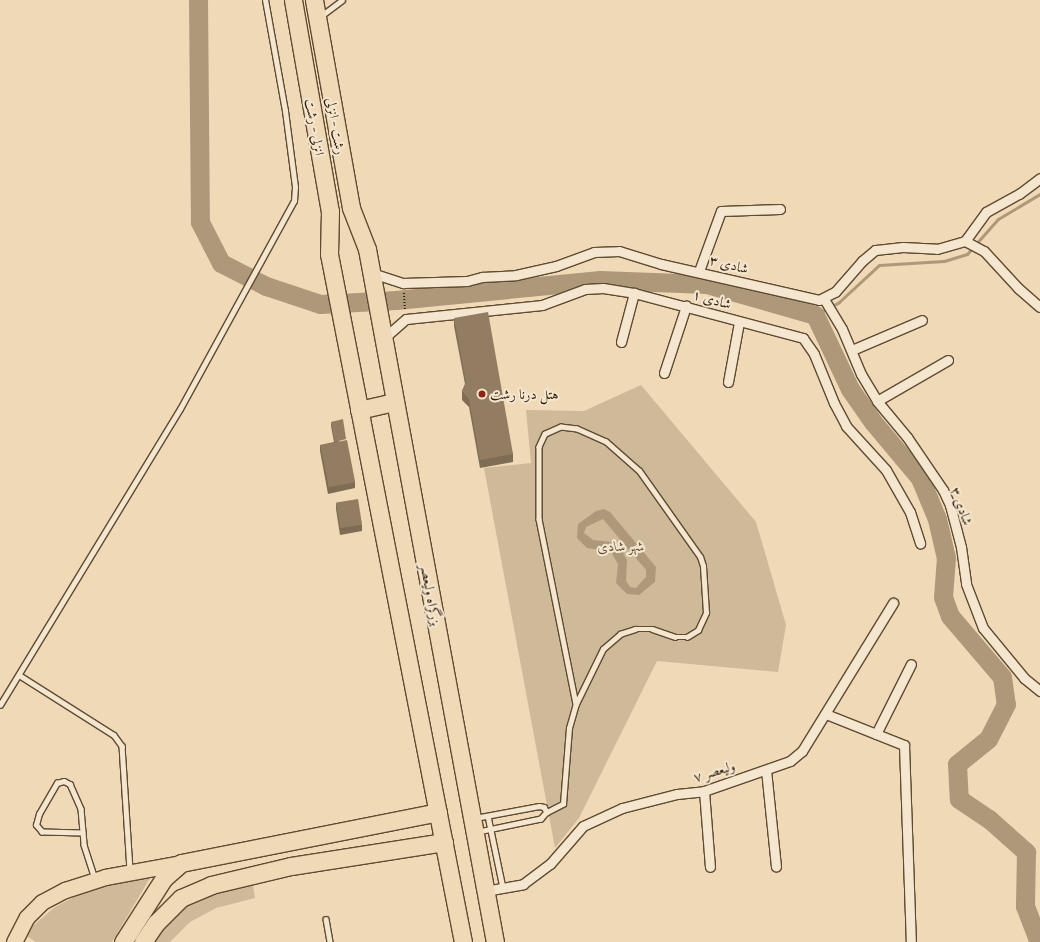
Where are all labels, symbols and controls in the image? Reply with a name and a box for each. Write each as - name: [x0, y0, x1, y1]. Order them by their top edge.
- street label: رشت - انزلی: [323, 96, 349, 156]
- street label: انزلی - رشت: [302, 97, 328, 157]
- street label: شادی ۳: [708, 251, 750, 277]
- street label: شادی ۱: [691, 285, 733, 313]
- place label: هتل درنا رشت: [490, 386, 559, 402]
- marker: هتل درنا رشت: [477, 389, 487, 399]
- street label: شادی ۳: [947, 485, 977, 527]
- park label: شهر شادی: [597, 538, 645, 554]
- street label: بزرگراه ولیعصر: [417, 563, 445, 627]
- street label: ولیعصر ۷: [691, 757, 737, 785]

